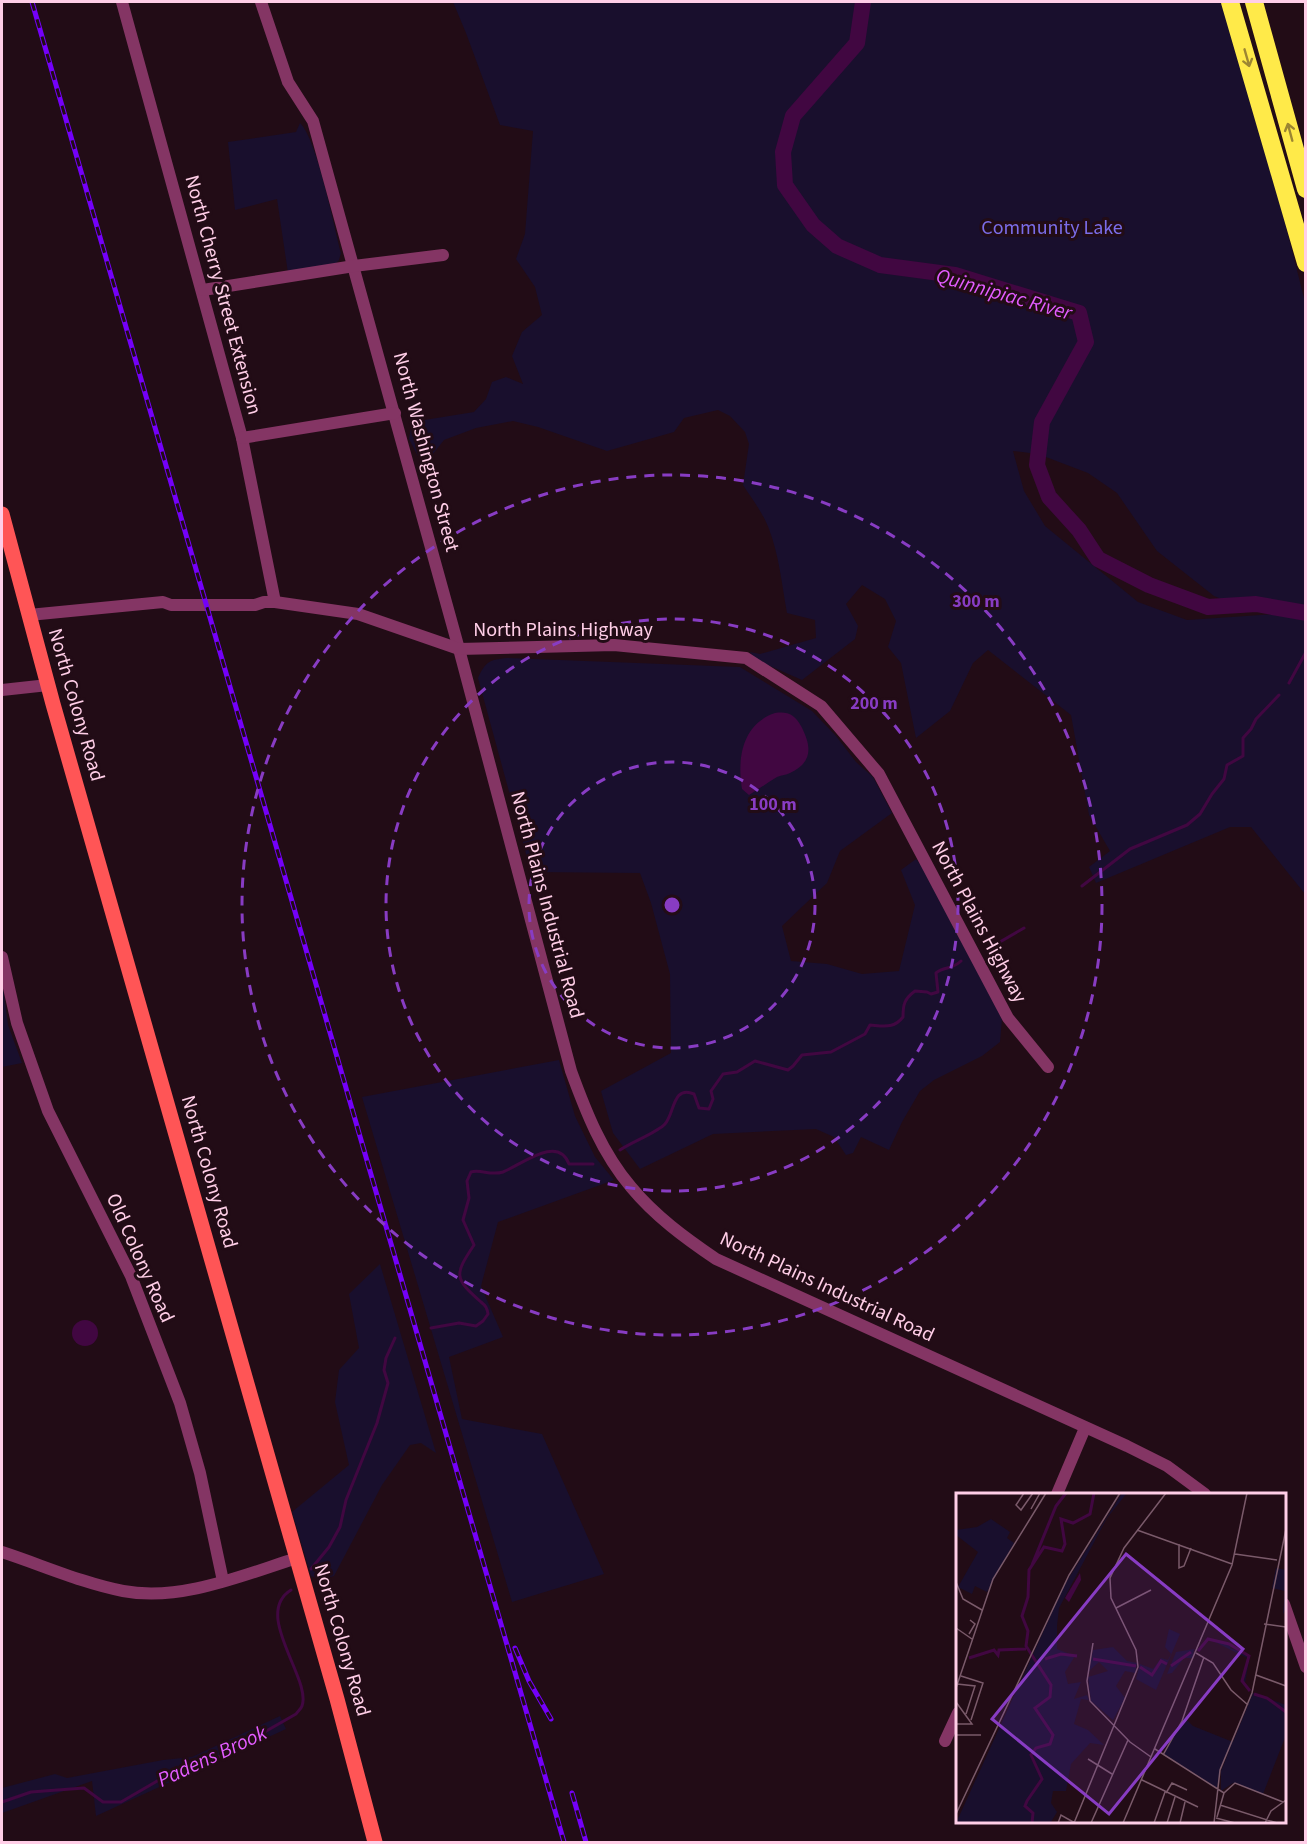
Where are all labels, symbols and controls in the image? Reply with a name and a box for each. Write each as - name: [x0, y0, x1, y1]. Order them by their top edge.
- one-way arrow: [1242, 48, 1253, 67]
- one-way arrow: [1284, 123, 1295, 142]
- street label: North Cherry Street Extension: [177, 172, 269, 418]
- park label: Community Lake: [981, 214, 1123, 242]
- water label: Quinnipiac River: [932, 260, 1076, 328]
- street label: North Washington Street: [386, 349, 466, 555]
- text: 300 m: [952, 589, 1000, 614]
- street label: North Plains Highway: [473, 616, 653, 644]
- street label: North Colony Road: [41, 625, 111, 785]
- text: 200 m: [850, 691, 898, 716]
- street label: North Plains Industrial Road: [503, 788, 591, 1022]
- text: 100 m: [749, 792, 797, 817]
- street label: North Plains Highway: [924, 836, 1034, 1008]
- centre of rings: [662, 895, 682, 915]
- street label: North Colony Road: [174, 1092, 244, 1252]
- street label: Old Colony Road: [99, 1189, 181, 1327]
- street label: North Plains Industrial Road: [715, 1225, 939, 1349]
- inset map: [956, 1493, 1286, 1823]
- street label: North Colony Road: [307, 1560, 377, 1720]
- water label: Padens Brook: [152, 1717, 273, 1795]

